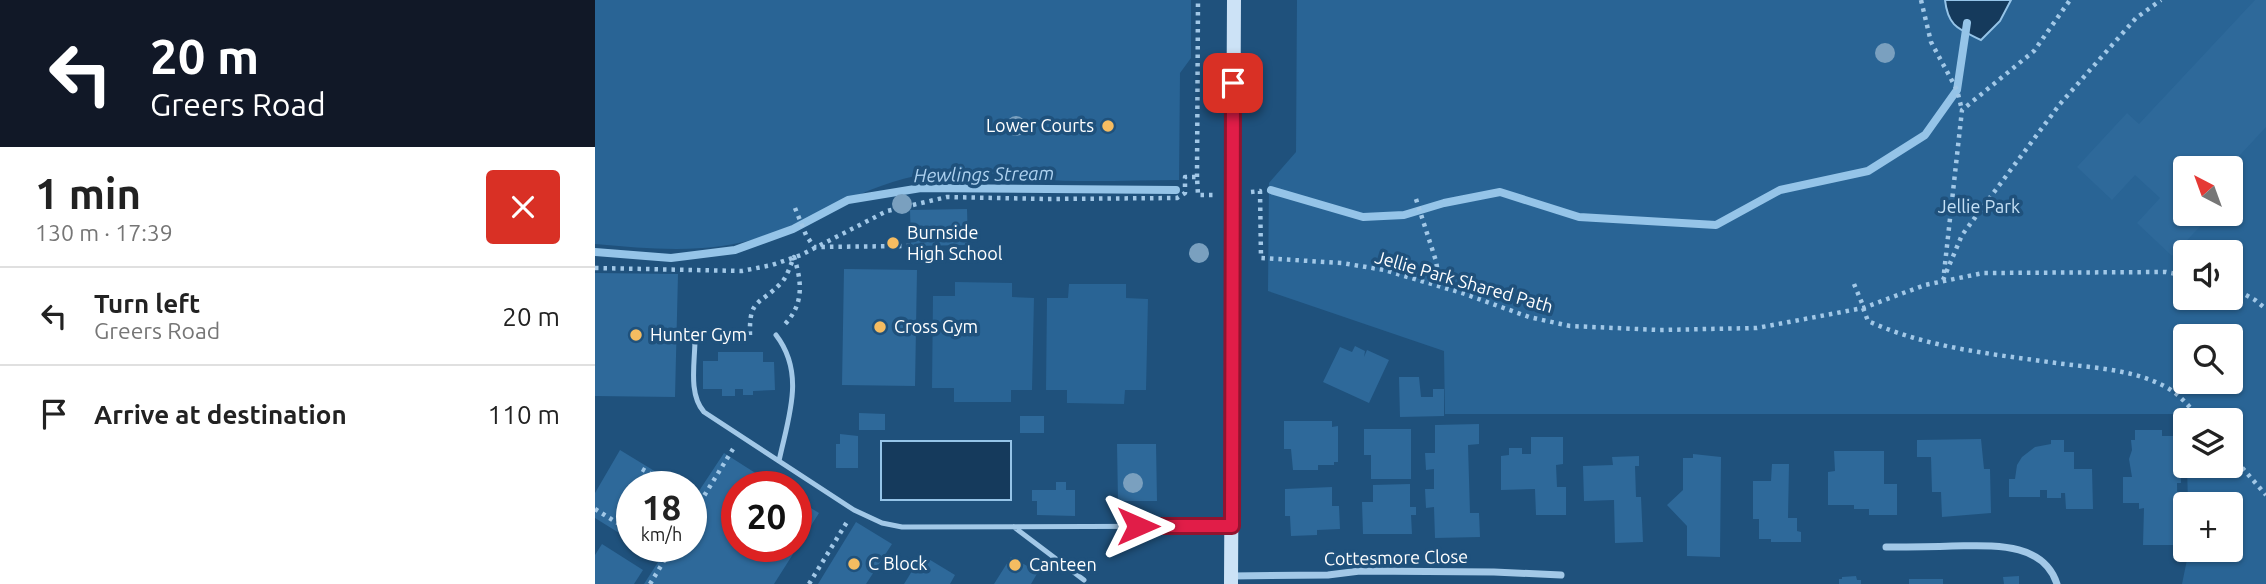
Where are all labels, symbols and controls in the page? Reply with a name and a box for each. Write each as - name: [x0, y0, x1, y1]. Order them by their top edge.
- icon: left: [35, 28, 126, 119]
- text: 20 m: [150, 28, 259, 83]
- pin: [1203, 53, 1263, 113]
- icon: arrive: [1214, 64, 1252, 102]
- text: Greers Road: [150, 86, 326, 122]
- place label: Lower Courts: [986, 115, 1094, 135]
- marker: Lower Courts: [1100, 118, 1116, 134]
- north arrow: [2173, 156, 2243, 226]
- map controls: [2173, 156, 2243, 562]
- water label: Hewlings Stream: [914, 162, 1054, 186]
- text: 1 min: [35, 170, 141, 217]
- button: close: [486, 170, 560, 244]
- park label: Jellie Park: [1938, 196, 2020, 216]
- text: 130 m · 17:39: [35, 220, 173, 245]
- place label: Burnside High School: [907, 222, 1003, 263]
- marker: Burnside High School: [885, 235, 901, 251]
- button: sound: [2173, 240, 2243, 310]
- street label: Jellie Park Shared Path: [1373, 246, 1556, 316]
- text: Turn left: [94, 289, 200, 318]
- icon: left: [35, 297, 73, 335]
- text: 20 m: [502, 302, 560, 331]
- place label: Cross Gym: [894, 316, 978, 336]
- text: Greers Road: [94, 318, 220, 343]
- marker: Cross Gym: [872, 319, 888, 335]
- place label: Hunter Gym: [650, 324, 747, 344]
- button: search: [2173, 324, 2243, 394]
- marker: Hunter Gym: [628, 327, 644, 343]
- icon: arrive: [35, 395, 73, 433]
- text: Arrive at destination: [94, 400, 347, 429]
- text: 110 m: [488, 400, 560, 429]
- button: layers: [2173, 408, 2243, 478]
- speed limit sign: 20: [721, 471, 812, 562]
- text: 18: [642, 487, 681, 527]
- position arrow: [1101, 489, 1175, 563]
- button: +: [2173, 492, 2243, 562]
- text: km/h: [641, 524, 682, 544]
- street label: Cottesmore Close: [1324, 546, 1468, 568]
- place label: C Block: [868, 553, 927, 573]
- place label: Canteen: [1029, 554, 1097, 574]
- marker: C Block: [846, 556, 862, 572]
- marker: Canteen: [1007, 557, 1023, 573]

